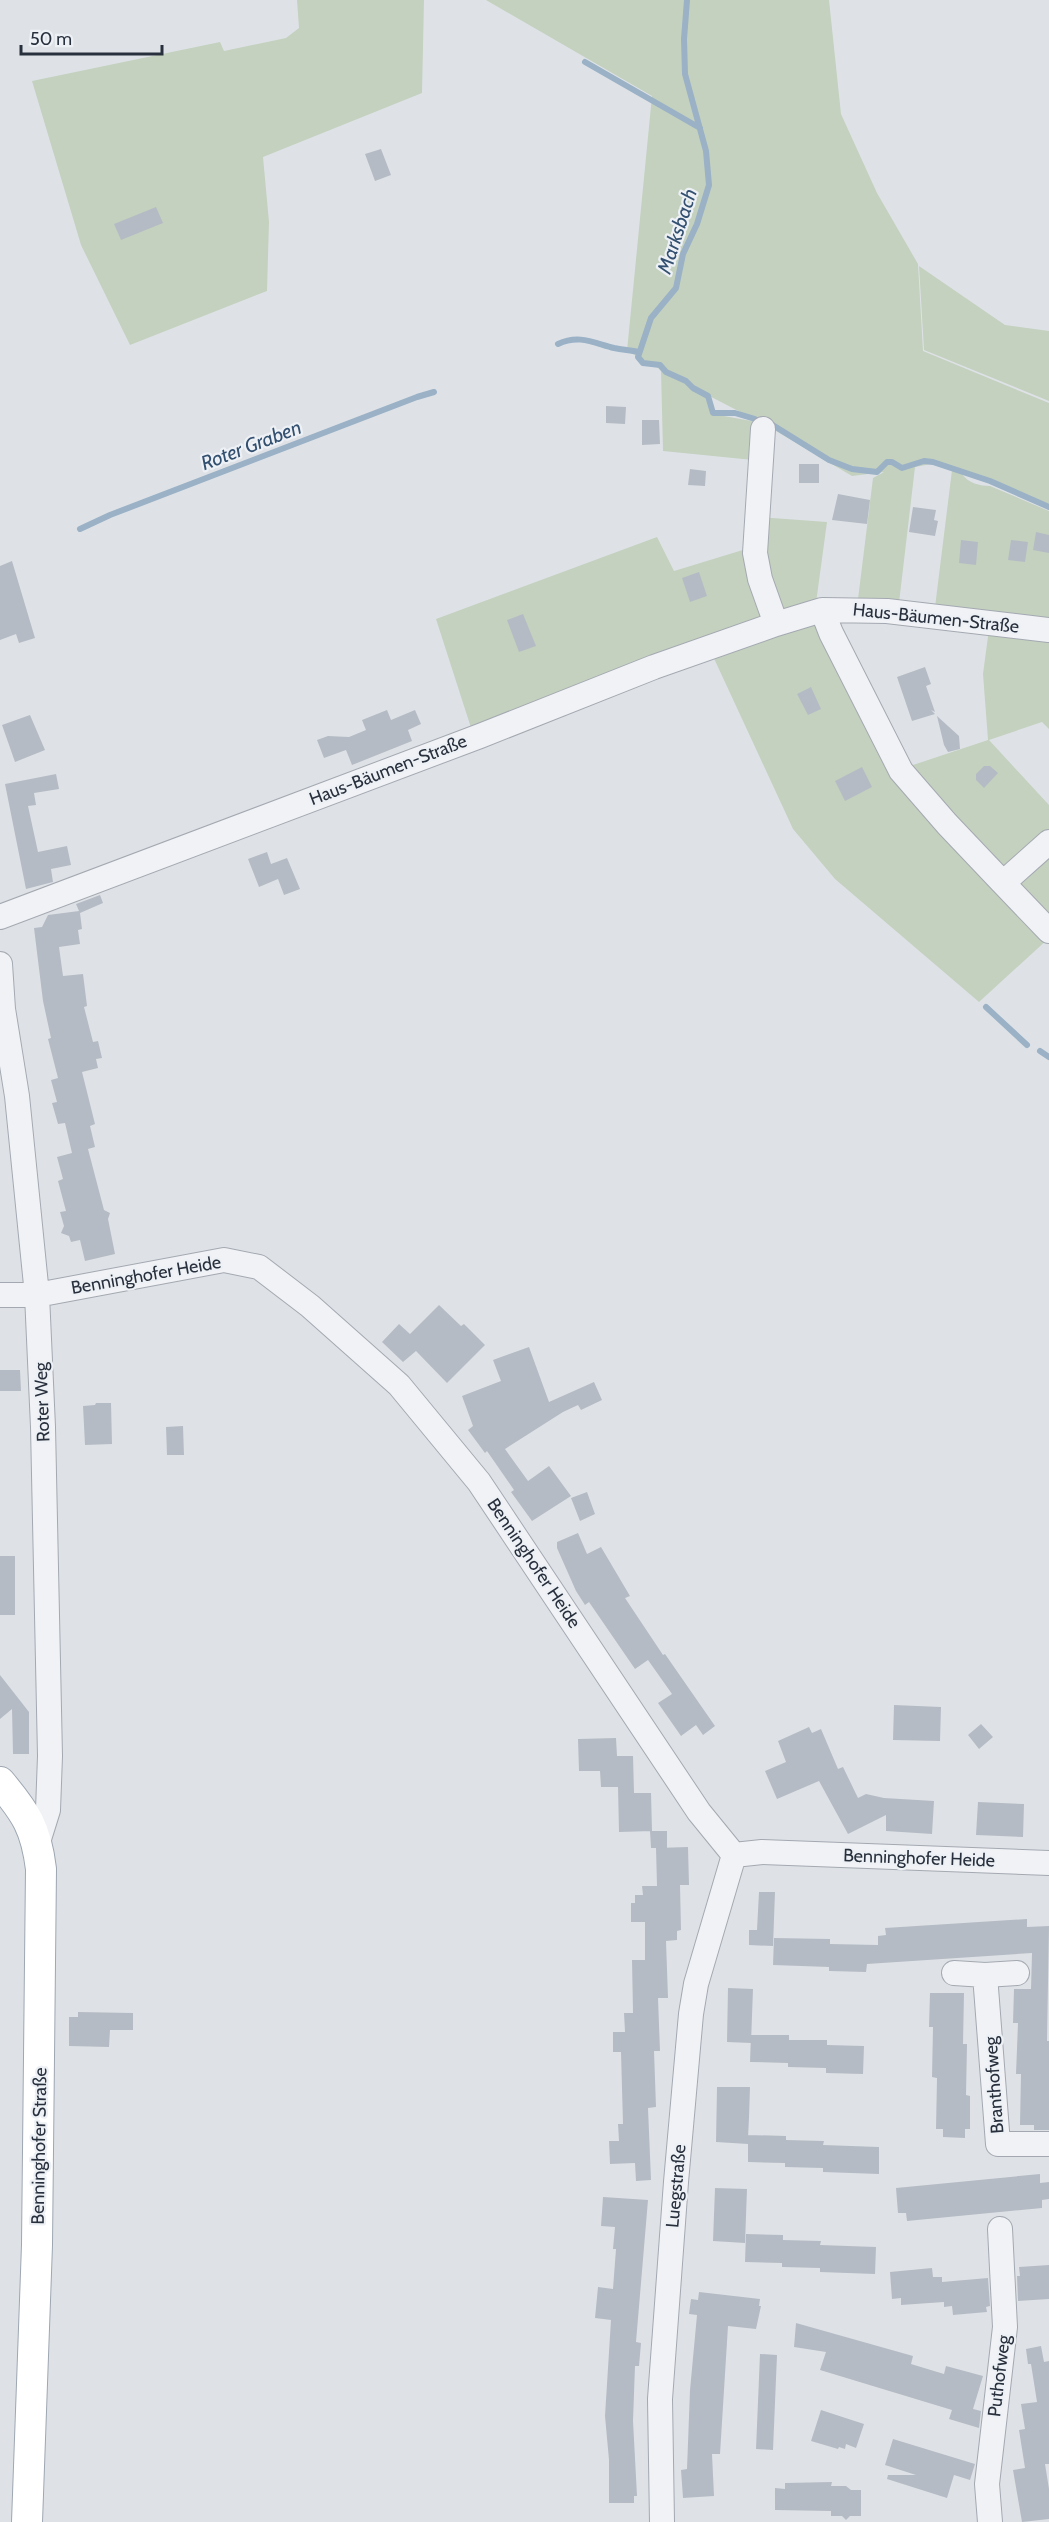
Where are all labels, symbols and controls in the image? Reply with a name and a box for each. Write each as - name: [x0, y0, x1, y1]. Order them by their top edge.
- scale bar: [21, 18, 162, 56]
- text: 50 m: [30, 28, 72, 50]
- water label: Marksbach: [652, 186, 702, 277]
- water label: Roter Graben: [197, 415, 305, 475]
- street label: Haus-Bäumen-Straße: [852, 598, 1020, 638]
- street label: Haus-Bäumen-Straße: [306, 730, 470, 810]
- street label: Benninghofer Heide: [69, 1251, 223, 1299]
- street label: Roter Weg: [30, 1361, 54, 1442]
- street label: Benninghofer Heide: [482, 1494, 586, 1632]
- street label: Benninghofer Heide: [843, 1844, 995, 1872]
- street label: Branthofweg: [980, 2035, 1008, 2134]
- street label: Benninghofer Straße: [27, 2067, 51, 2225]
- street label: Luegstraße: [661, 2143, 691, 2229]
- street label: Puthofweg: [983, 2333, 1015, 2418]

